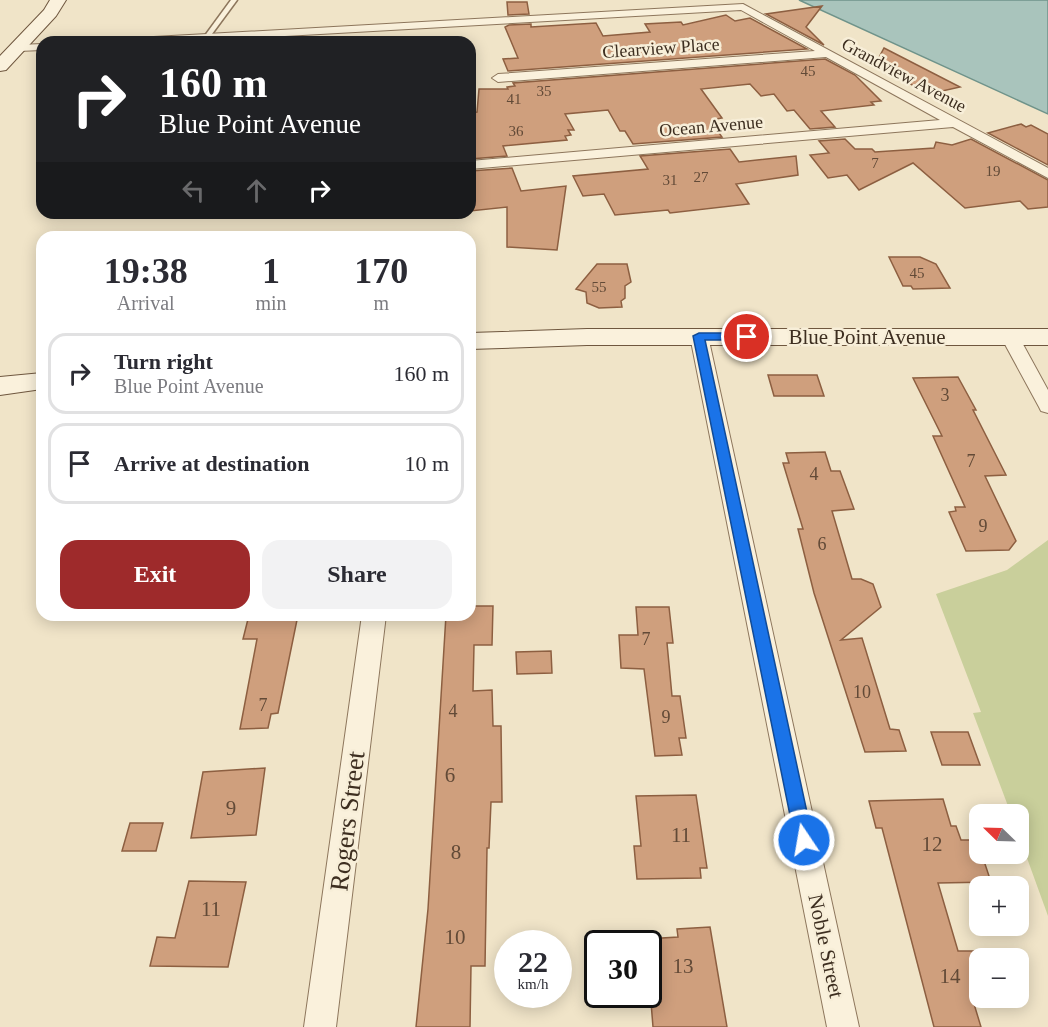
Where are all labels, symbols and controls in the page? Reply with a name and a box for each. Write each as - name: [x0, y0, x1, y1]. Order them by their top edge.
- street label: Clearview Place: [602, 34, 720, 62]
- street label: Grandview Avenue: [838, 34, 970, 116]
- icon: right: [60, 60, 138, 138]
- text: 160 m: [159, 60, 268, 106]
- house number: 45: [801, 63, 816, 79]
- house number: 35: [537, 83, 552, 99]
- house number: 41: [507, 91, 522, 107]
- text: Blue Point Avenue: [159, 109, 361, 139]
- street label: Ocean Avenue: [658, 112, 764, 140]
- house number: 36: [509, 123, 524, 139]
- house number: 7: [871, 155, 879, 171]
- house number: 19: [986, 163, 1001, 179]
- house number: 27: [694, 169, 709, 185]
- house number: 31: [663, 172, 678, 188]
- icon: left: [177, 174, 210, 207]
- icon: ahead: [240, 174, 273, 207]
- icon: right: [303, 174, 336, 207]
- text: 19:38: [104, 251, 188, 291]
- text: 1: [262, 251, 280, 291]
- text: 170: [354, 251, 408, 291]
- house number: 45: [910, 265, 925, 281]
- house number: 55: [592, 279, 607, 295]
- text: Arrival: [117, 292, 175, 314]
- text: min: [255, 292, 287, 314]
- text: m: [374, 292, 389, 314]
- pin: [721, 311, 772, 362]
- icon: arrive: [730, 320, 763, 353]
- street label: Blue Point Avenue: [788, 325, 946, 349]
- text: Turn right: [114, 349, 213, 374]
- icon: right: [63, 357, 96, 390]
- text: 160 m: [393, 361, 449, 386]
- text: Blue Point Avenue: [114, 375, 264, 397]
- house number: 3: [941, 385, 950, 405]
- icon: arrive: [63, 447, 96, 480]
- text: Arrive at destination: [114, 451, 310, 476]
- text: 10 m: [404, 451, 449, 476]
- house number: 7: [967, 451, 976, 471]
- house number: 4: [810, 464, 819, 484]
- house number: 9: [979, 516, 988, 536]
- house number: 6: [818, 534, 827, 554]
- button: Exit: [60, 540, 250, 609]
- button: Share: [262, 540, 452, 609]
- house number: 7: [642, 629, 651, 649]
- house number: 10: [853, 682, 871, 702]
- house number: 7: [259, 695, 268, 715]
- house number: 4: [449, 701, 458, 721]
- house number: 9: [662, 707, 671, 727]
- street label: Rogers Street: [325, 749, 371, 893]
- house number: 6: [445, 763, 455, 787]
- house number: 9: [226, 796, 236, 820]
- north arrow: [969, 804, 1029, 864]
- map controls: [969, 804, 1029, 1008]
- position arrow: [772, 808, 836, 872]
- house number: 11: [671, 823, 691, 847]
- house number: 12: [922, 832, 943, 856]
- house number: 8: [451, 840, 461, 864]
- button: +: [969, 876, 1029, 936]
- street label: Noble Street: [803, 892, 849, 1000]
- house number: 11: [201, 897, 221, 921]
- house number: 10: [445, 925, 466, 949]
- speed limit sign: 30: [584, 930, 662, 1008]
- text: 22: [518, 945, 548, 978]
- button: −: [969, 948, 1029, 1008]
- house number: 13: [673, 954, 694, 978]
- house number: 14: [940, 964, 961, 988]
- text: km/h: [518, 976, 548, 992]

